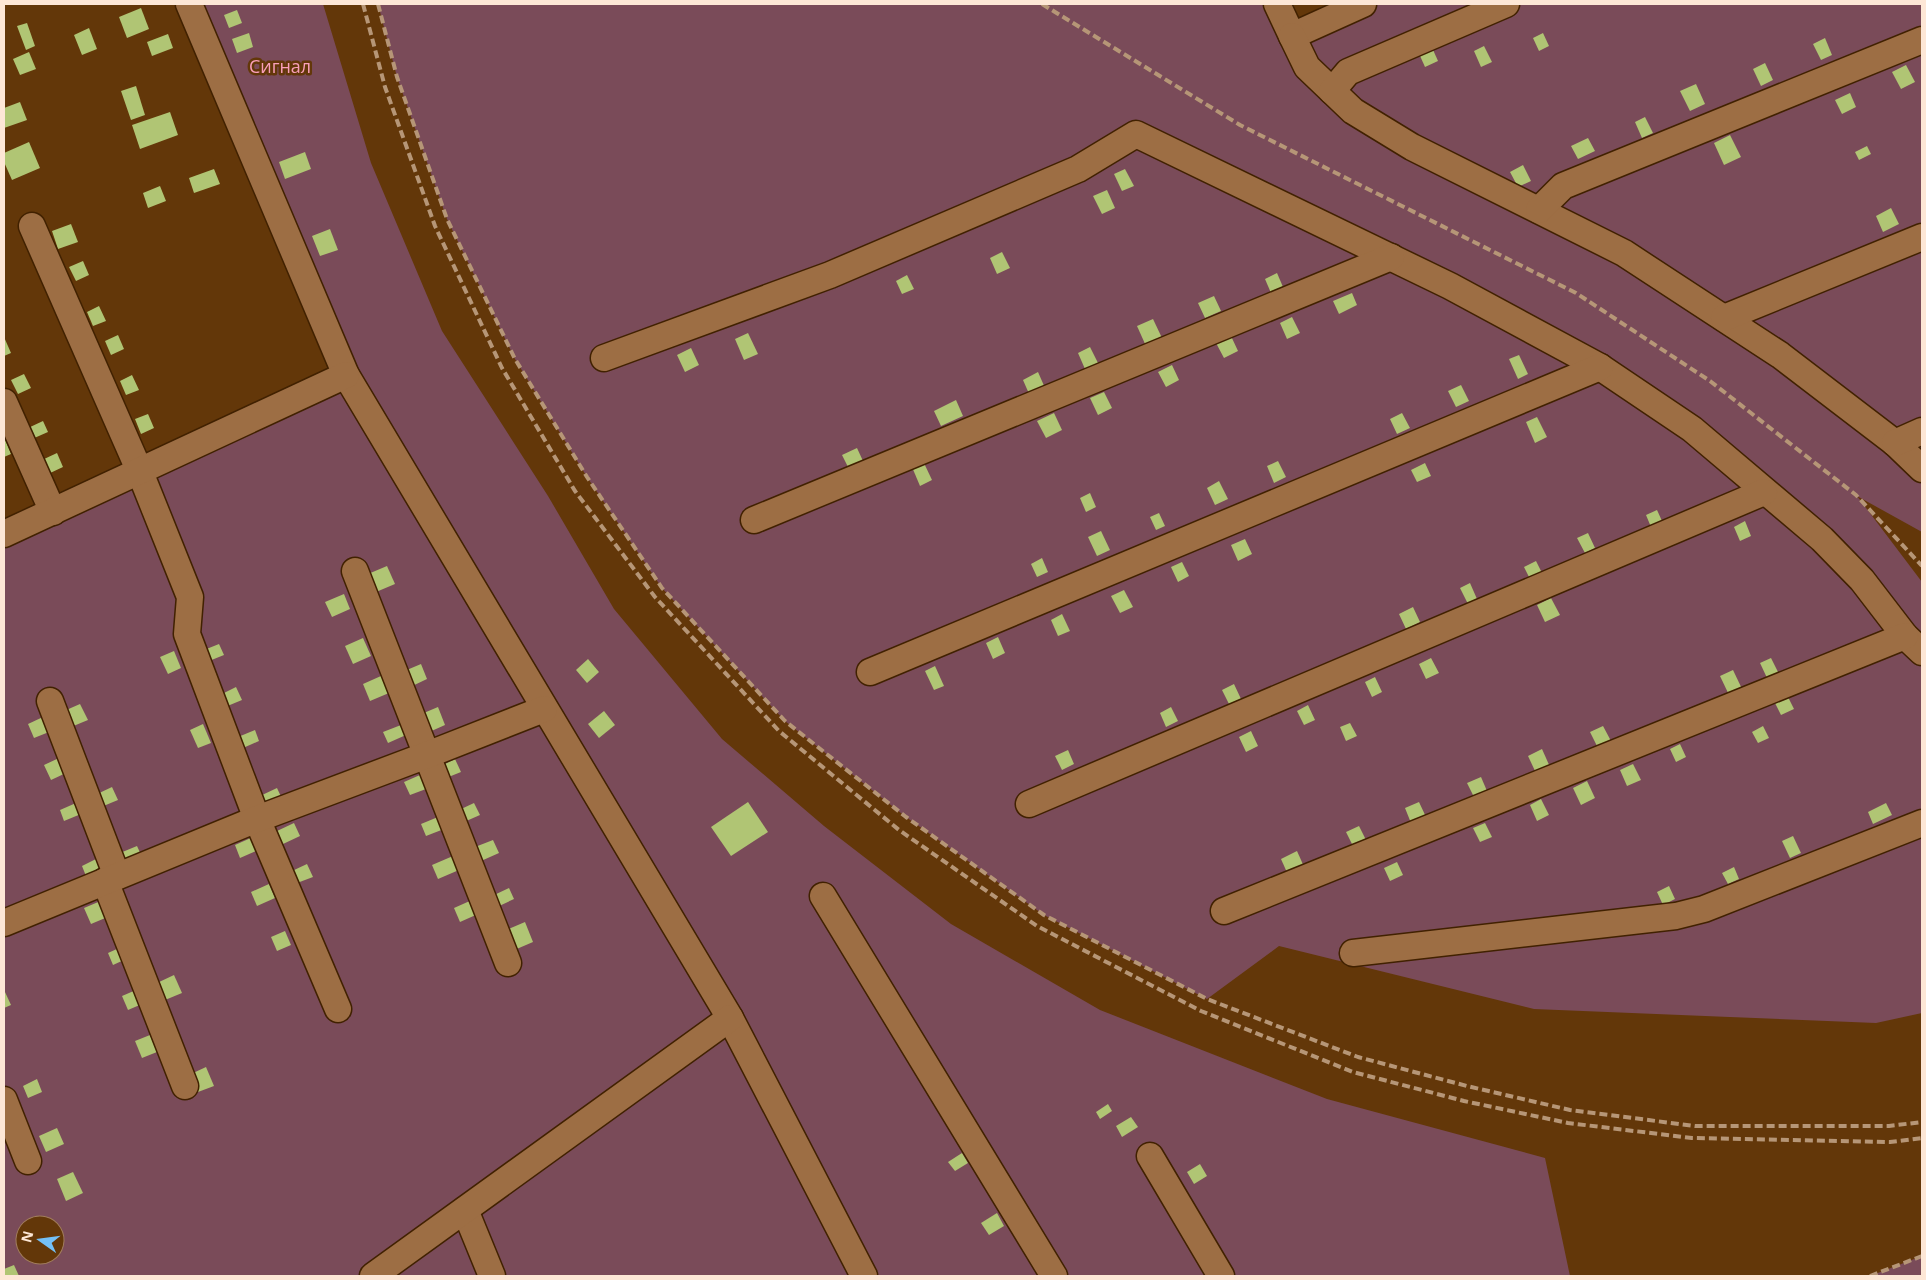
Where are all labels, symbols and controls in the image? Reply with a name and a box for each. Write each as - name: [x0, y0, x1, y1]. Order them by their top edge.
- park label: Сигнал: [249, 54, 311, 78]
- north arrow: [15, 1215, 65, 1265]
- text: N: [16, 1229, 37, 1245]

